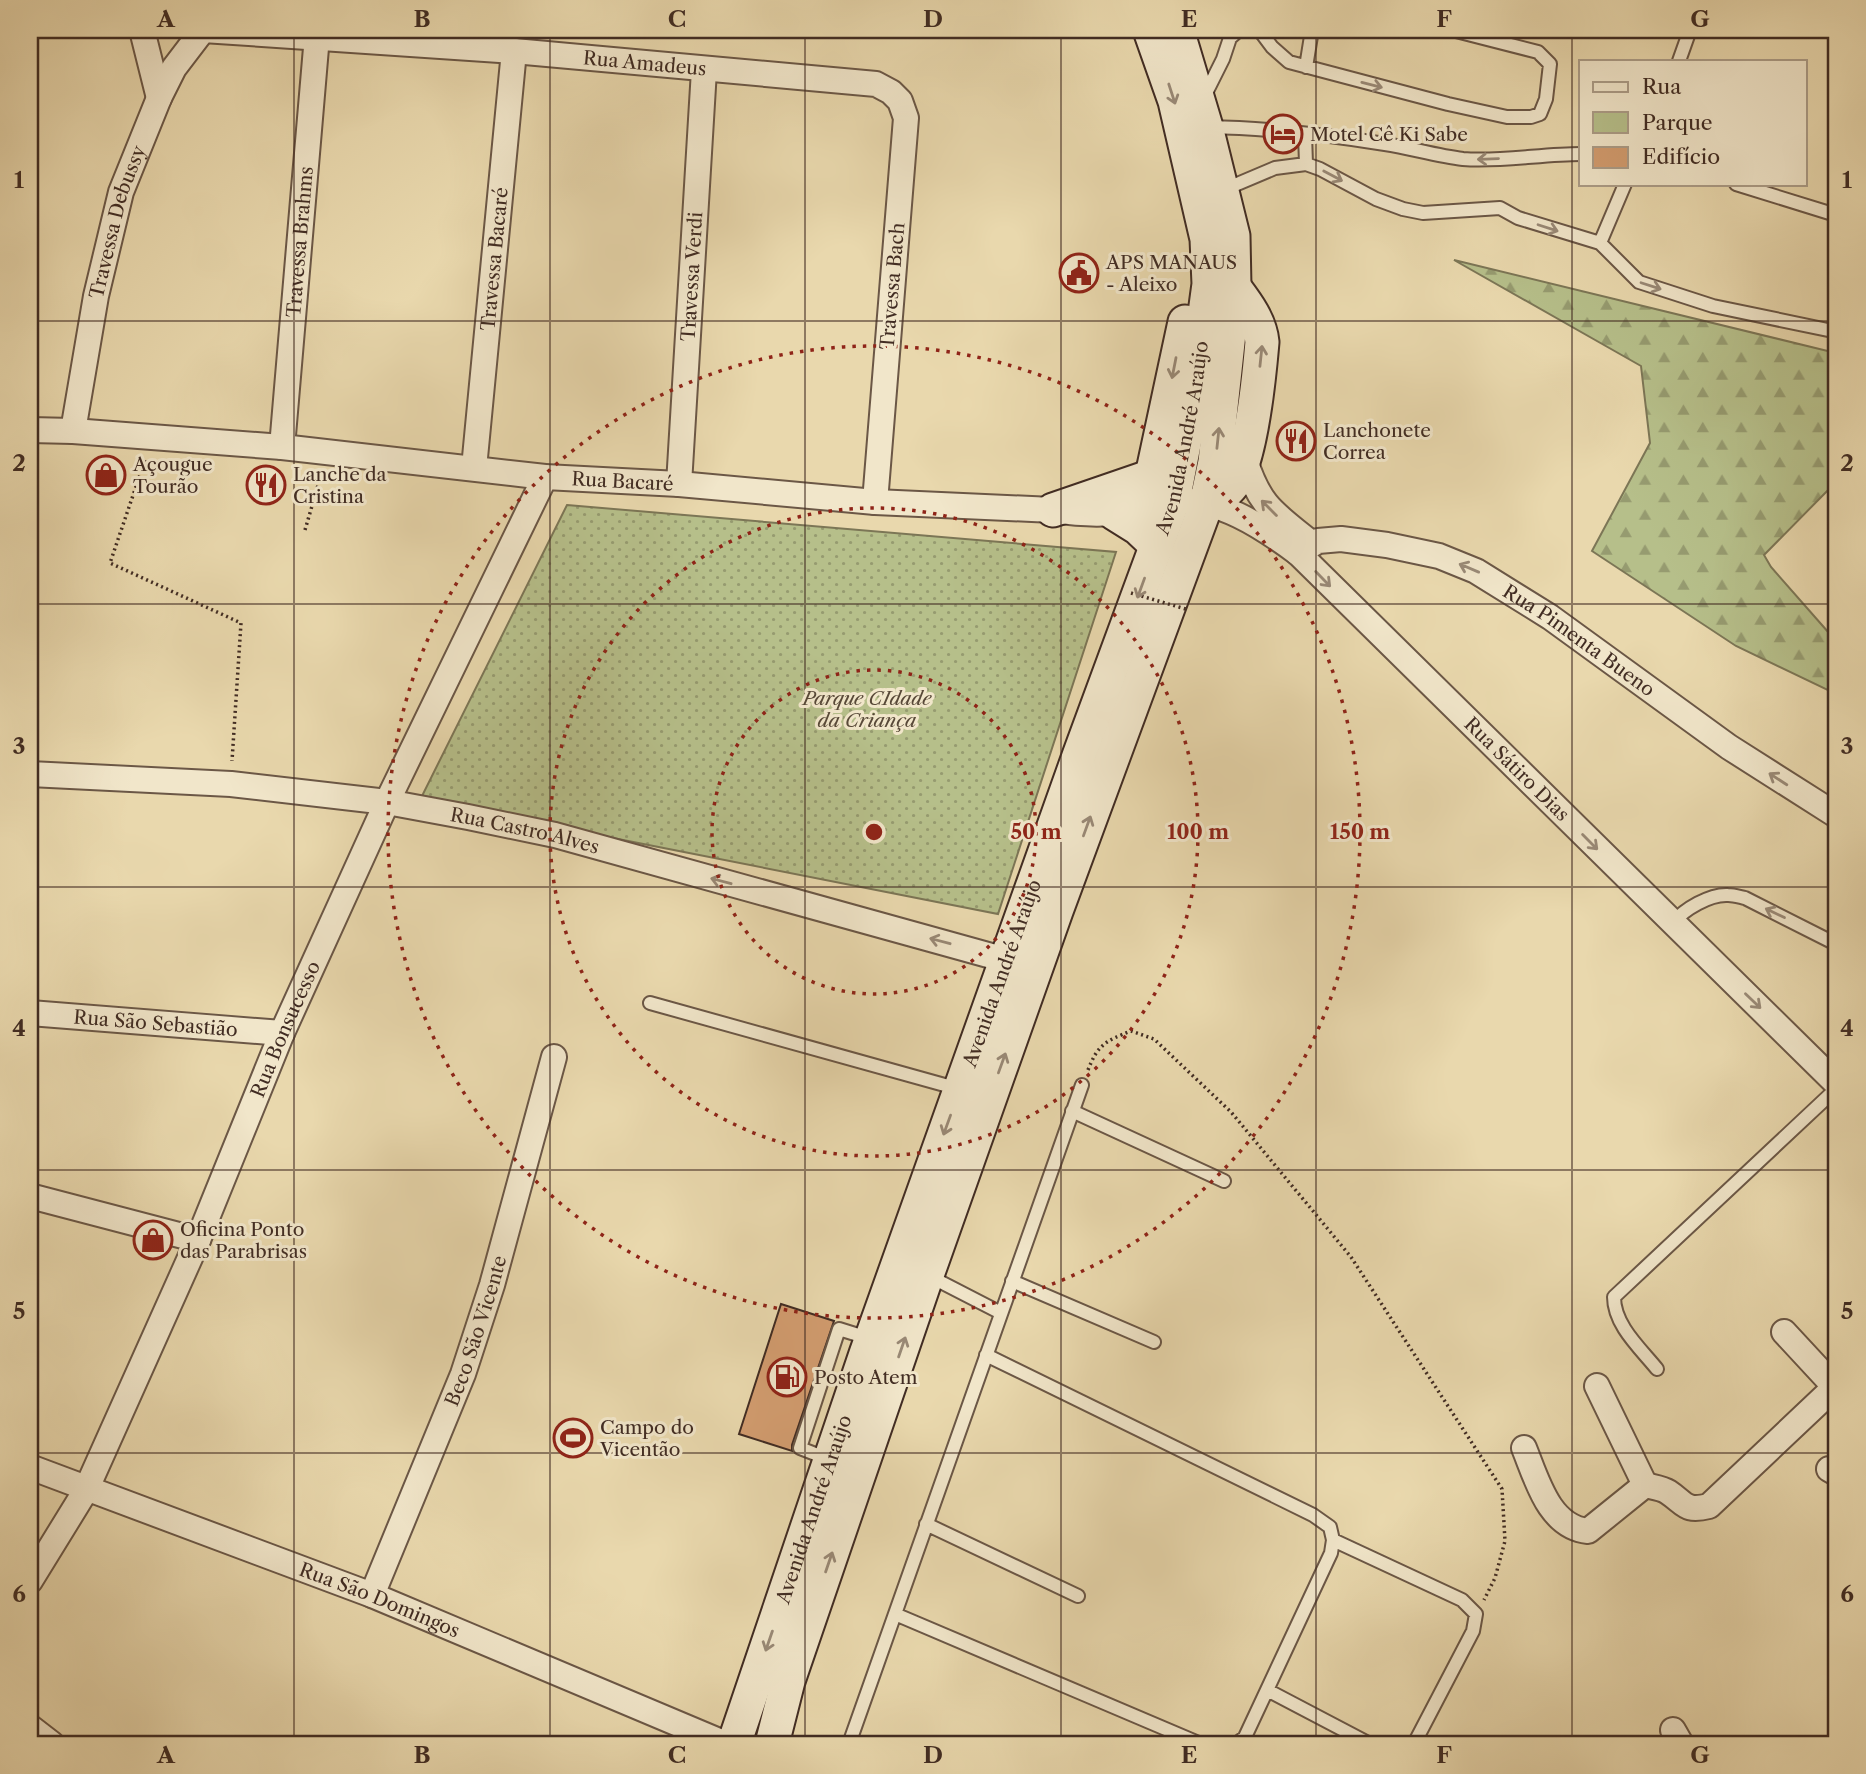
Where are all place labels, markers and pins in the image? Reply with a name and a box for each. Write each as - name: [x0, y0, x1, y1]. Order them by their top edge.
- hotel icon: Motel Cê Ki Sabe: [1262, 113, 1304, 155]
- place label: Motel Cê Ki Sabe: [1310, 123, 1468, 146]
- place label: APS MANAUS - Aleixo: [1105, 251, 1237, 296]
- public building icon: APS MANAUS - Aleixo: [1058, 252, 1100, 294]
- place label: Lanchonete Correa: [1323, 419, 1431, 464]
- restaurant icon: Lanchonete Correa: [1275, 420, 1317, 462]
- place label: Açougue Tourão: [132, 453, 213, 498]
- shop icon: Açougue Tourão: [85, 454, 127, 496]
- place label: Lanche da Cristina: [293, 463, 387, 508]
- restaurant icon: Lanche da Cristina: [245, 464, 287, 506]
- centre of rings: [862, 820, 886, 844]
- place label: Oficina Ponto das Parabrisas: [180, 1218, 307, 1263]
- shop icon: Oficina Ponto das Parabrisas: [132, 1219, 174, 1261]
- fuel station icon: Posto Atem: [766, 1356, 808, 1398]
- place label: Posto Atem: [814, 1366, 918, 1389]
- place label: Campo do Vicentão: [599, 1416, 694, 1461]
- sports icon: Campo do Vicentão: [552, 1417, 594, 1459]

